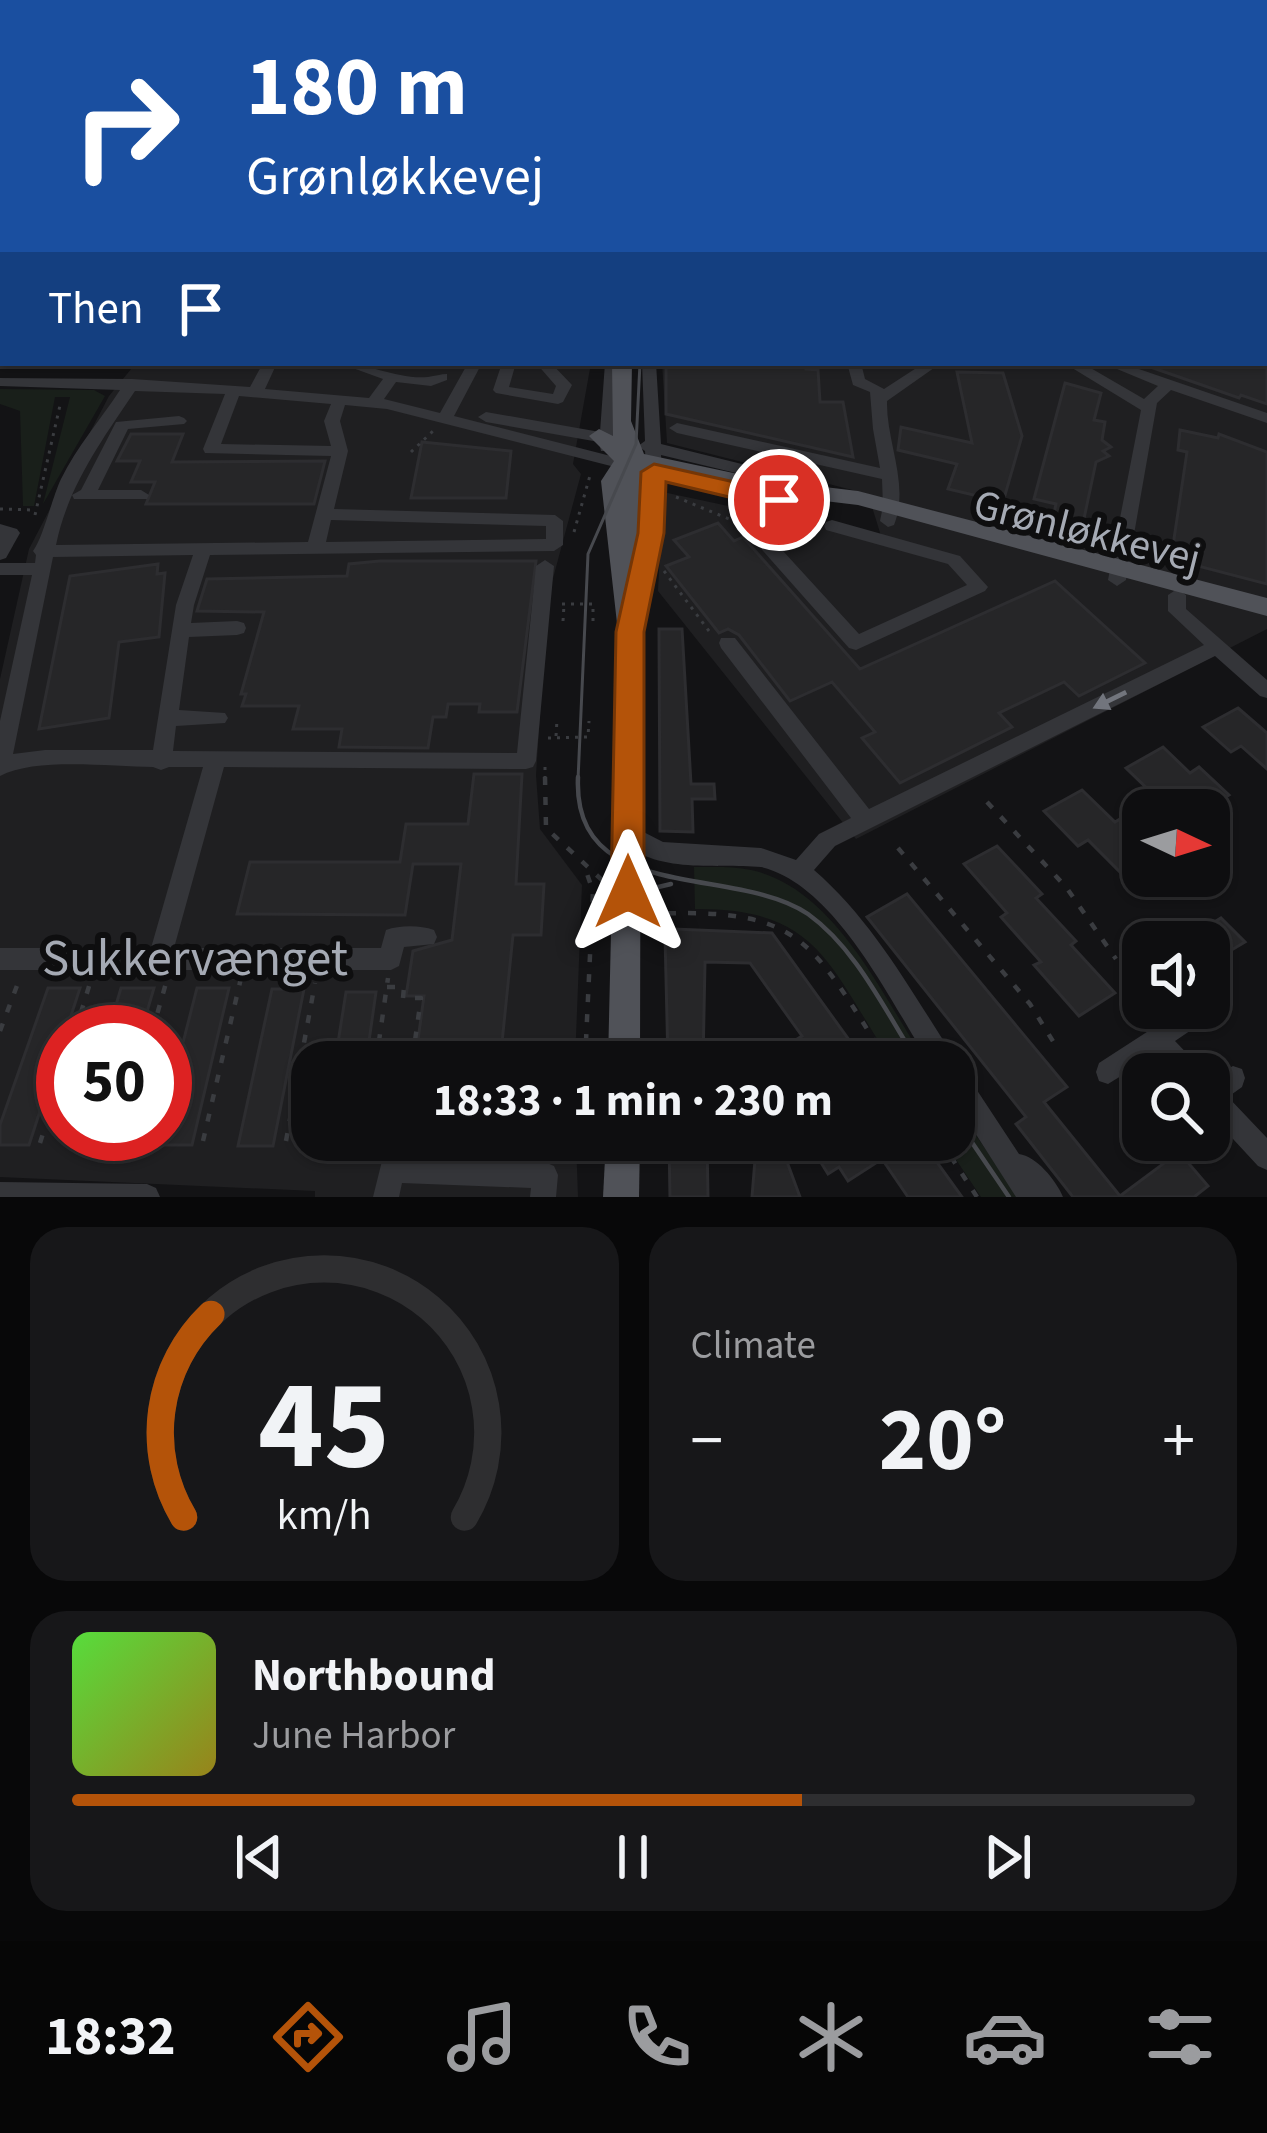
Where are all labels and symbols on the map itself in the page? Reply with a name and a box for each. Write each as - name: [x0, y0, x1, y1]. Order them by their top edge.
- pin: [728, 449, 830, 551]
- street label: Grønløkkevej: [967, 475, 1207, 589]
- one-way arrow: [1092, 689, 1127, 709]
- north arrow: [1122, 789, 1230, 897]
- position arrow: [565, 829, 691, 955]
- street label: Sukkervænget: [42, 923, 348, 995]
- speed limit sign: 50: [36, 1005, 192, 1161]

